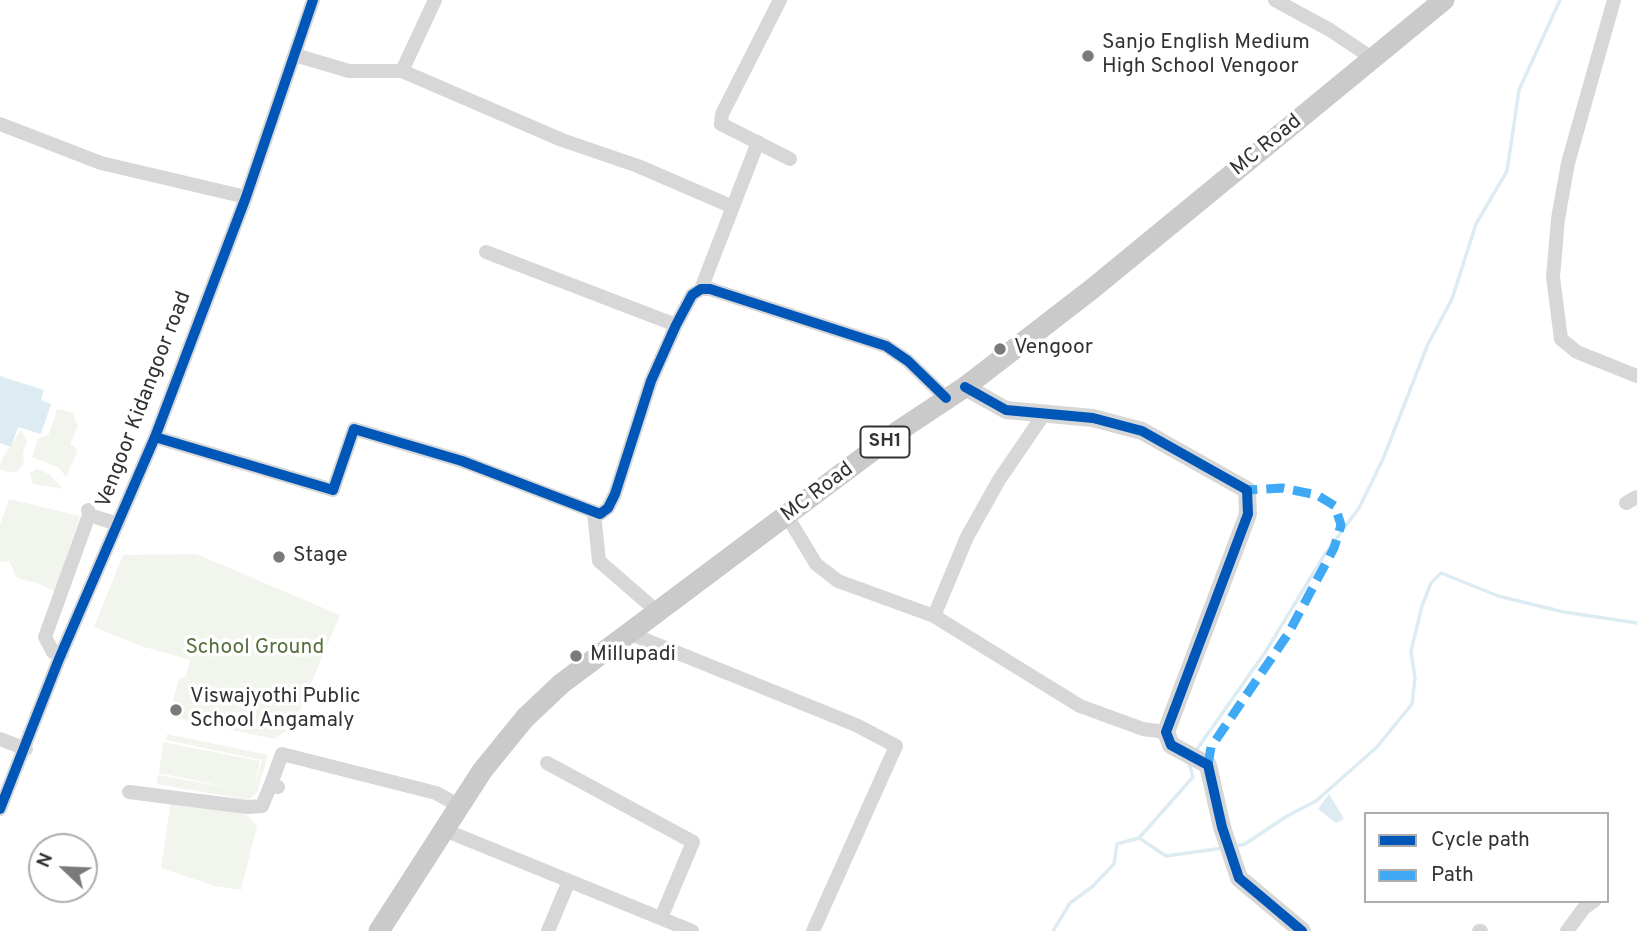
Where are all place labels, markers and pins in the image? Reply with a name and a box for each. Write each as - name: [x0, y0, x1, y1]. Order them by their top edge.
- place label: Sanjo English Medium High School Vengoor: [1102, 31, 1310, 81]
- marker: Sanjo English Medium High School Vengoor: [1080, 48, 1096, 64]
- place label: Vengoor: [1014, 336, 1093, 362]
- marker: Vengoor: [992, 341, 1008, 357]
- place label: Stage: [293, 544, 347, 570]
- marker: Stage: [271, 549, 287, 565]
- place label: Millupadi: [590, 643, 676, 669]
- marker: Millupadi: [568, 648, 584, 664]
- place label: Viswajyothi Public School Angamaly: [190, 685, 360, 735]
- marker: Viswajyothi Public School Angamaly: [168, 702, 184, 718]

